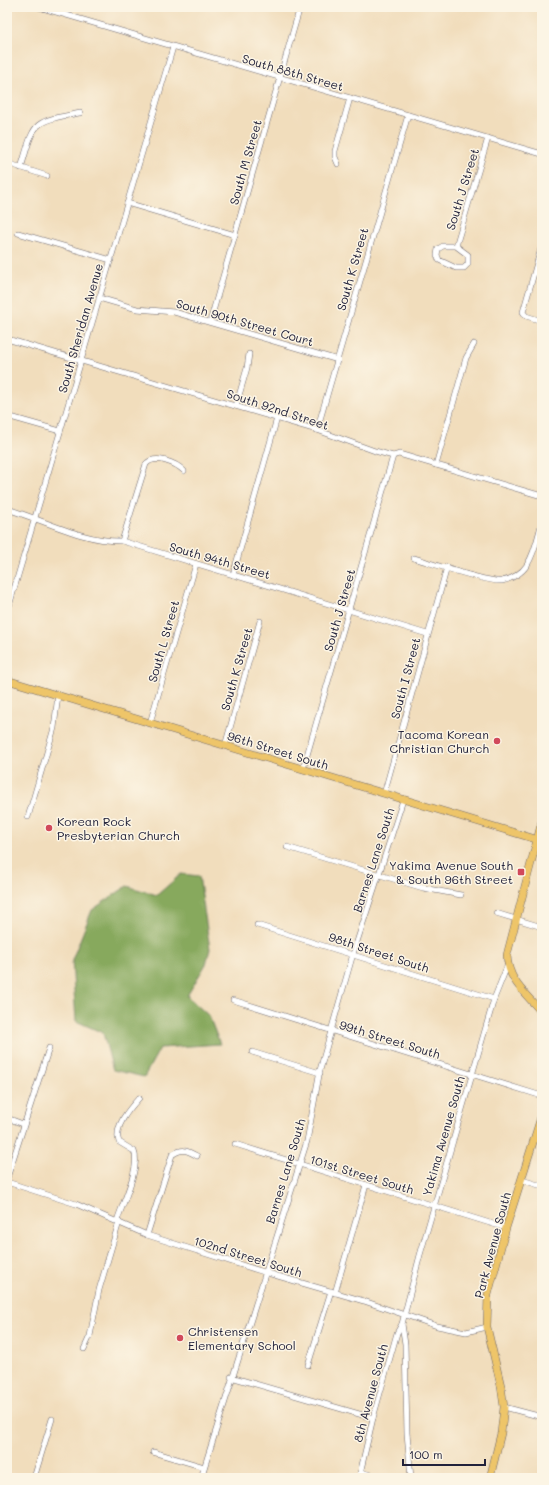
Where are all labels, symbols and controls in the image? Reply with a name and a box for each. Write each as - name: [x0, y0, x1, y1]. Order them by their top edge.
- street label: South 88th Street: [240, 50, 346, 94]
- street label: South M Street: [225, 118, 265, 206]
- street label: South J Street: [442, 146, 482, 232]
- street label: South K Street: [333, 226, 371, 312]
- street label: South Sheridan Avenue: [54, 261, 106, 395]
- street label: South 90th Street Court: [174, 295, 316, 349]
- street label: South 92nd Street: [225, 385, 331, 433]
- street label: South 94th Street: [168, 538, 272, 582]
- street label: South J Street: [320, 567, 358, 653]
- street label: South L Street: [144, 598, 182, 684]
- street label: South K Street: [217, 626, 255, 712]
- street label: South I Street: [386, 636, 424, 720]
- place label: Tacoma Korean Christian Church: [389, 726, 489, 756]
- street label: 96th Street South: [226, 727, 331, 773]
- marker: Tacoma Korean Christian Church: [492, 736, 502, 746]
- street label: Barnes Lane South: [349, 806, 398, 914]
- place label: Korean Rock Presbyterian Church: [57, 813, 180, 843]
- marker: Korean Rock Presbyterian Church: [44, 823, 54, 833]
- place label: Yakima Avenue South & South 96th Street: [389, 857, 513, 887]
- marker: Yakima Avenue South & South 96th Street: [516, 867, 526, 877]
- street label: 98th Street South: [327, 928, 432, 976]
- street label: 99th Street South: [338, 1016, 443, 1062]
- street label: Yakima Avenue South: [418, 1074, 468, 1198]
- street label: Barnes Lane South: [261, 1116, 309, 1225]
- street label: 101st Street South: [308, 1151, 416, 1197]
- street label: Park Avenue South: [470, 1190, 514, 1300]
- street label: 102nd Street South: [192, 1232, 304, 1280]
- place label: Christensen Elementary School: [188, 1323, 296, 1353]
- marker: Christensen Elementary School: [175, 1333, 185, 1343]
- street label: 8th Avenue South: [349, 1342, 391, 1444]
- scale bar: [403, 1441, 485, 1467]
- text: 100 m: [409, 1446, 443, 1462]

